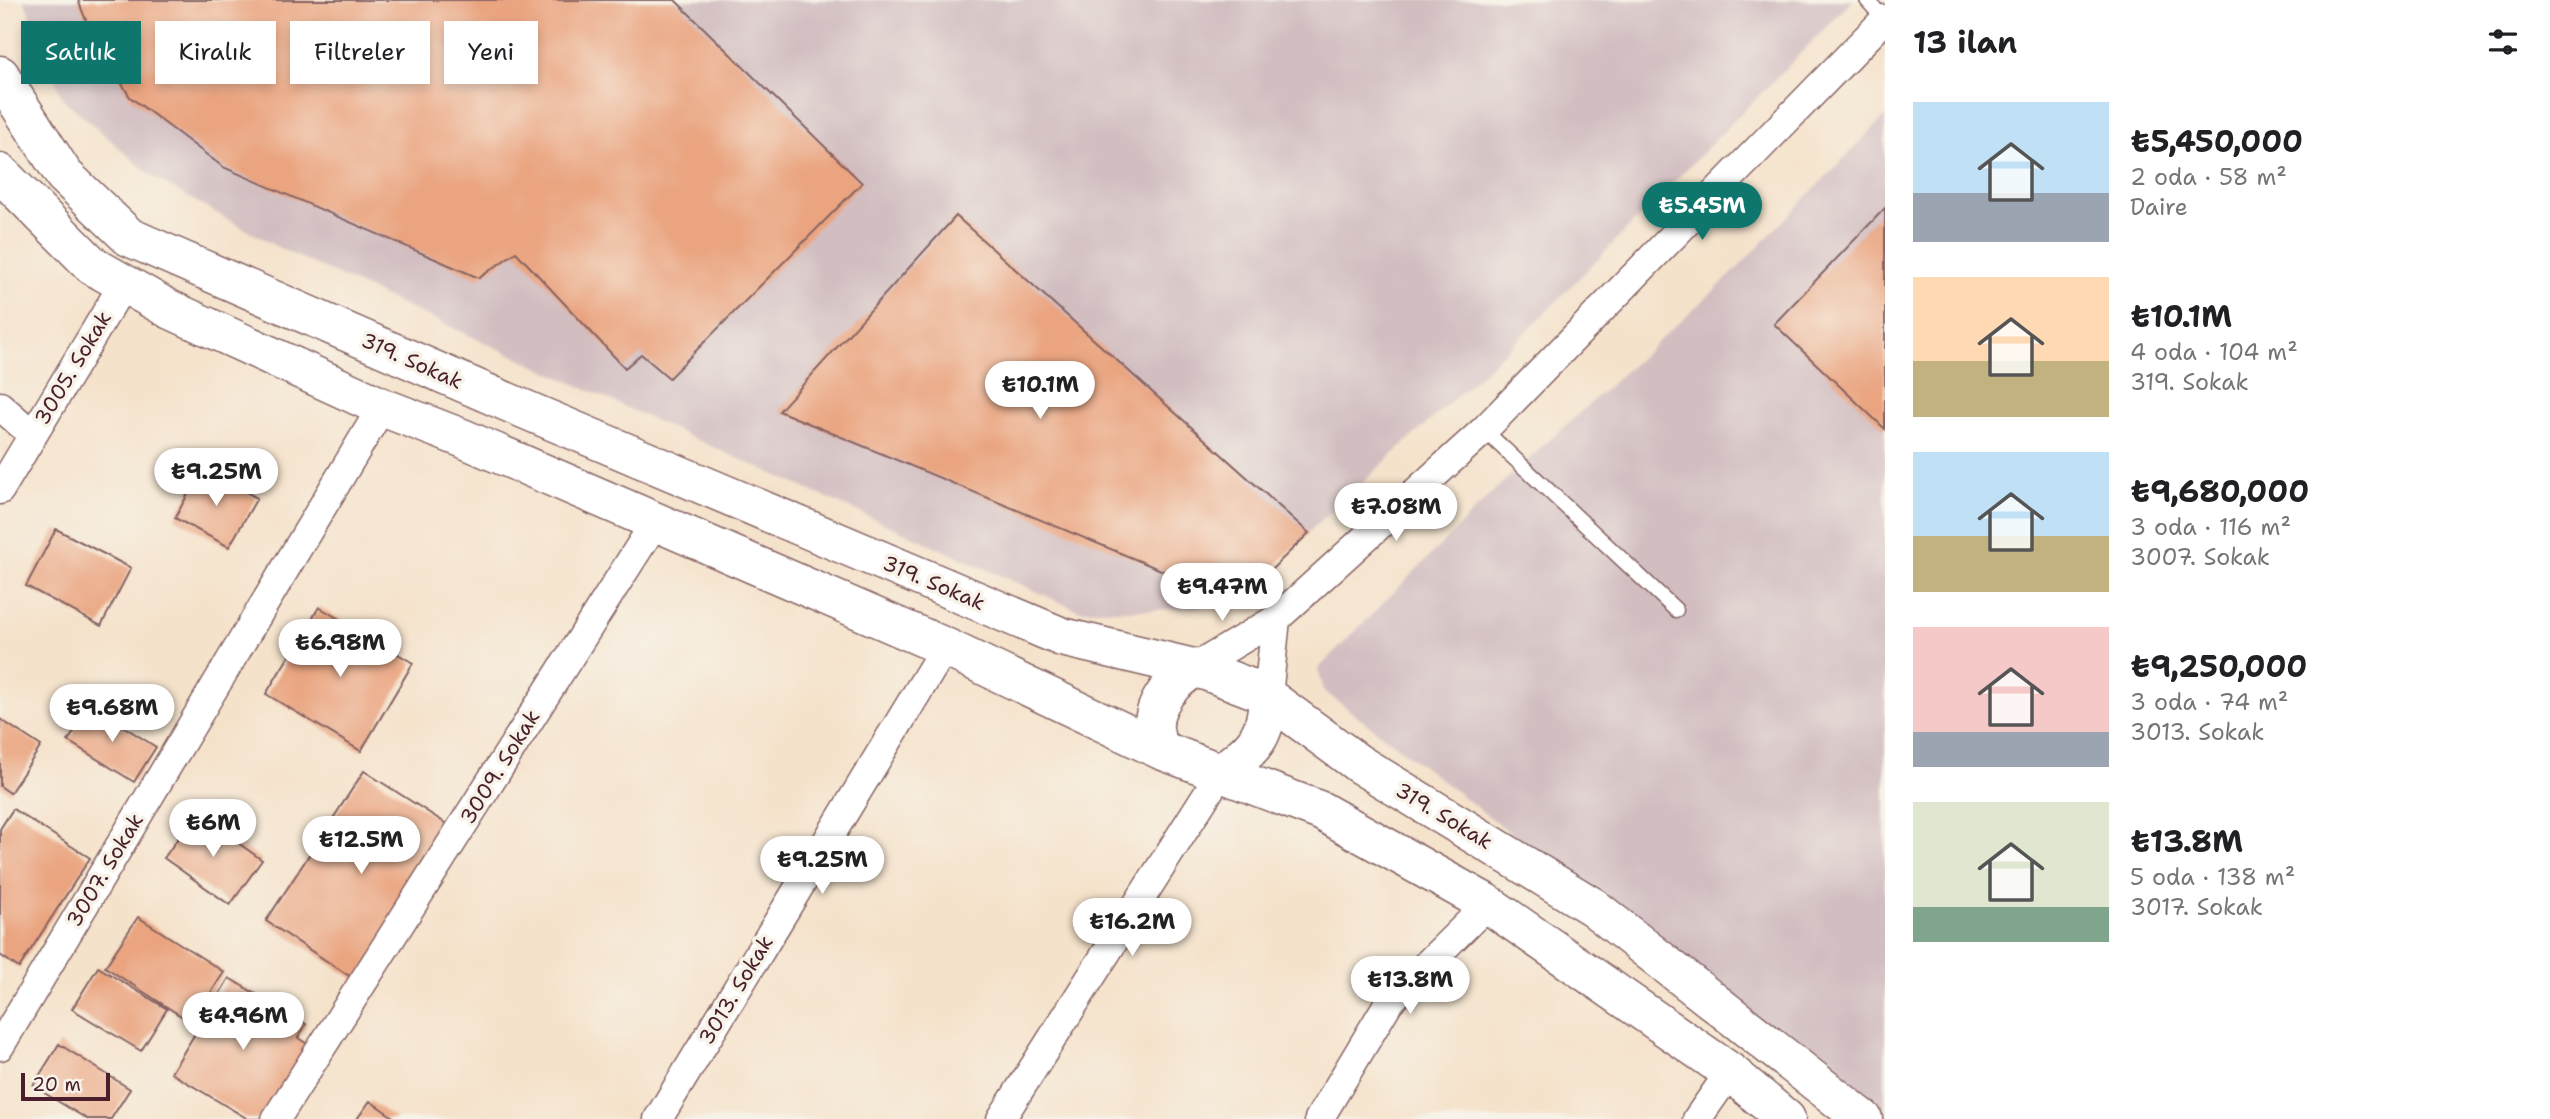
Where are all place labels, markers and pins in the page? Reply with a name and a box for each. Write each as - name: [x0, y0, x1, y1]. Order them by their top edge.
- pin: ₺5.45M: [1645, 182, 1759, 242]
- pin: ₺10.1M: [983, 362, 1097, 421]
- pin: ₺9.25M: [159, 448, 273, 508]
- pin: ₺7.08M: [1339, 484, 1453, 543]
- pin: ₺9.47M: [1165, 564, 1279, 623]
- pin: ₺6.98M: [283, 620, 397, 679]
- pin: ₺9.68M: [55, 684, 169, 744]
- pin: ₺6M: [179, 800, 247, 859]
- pin: ₺12.5M: [304, 816, 418, 876]
- pin: ₺9.25M: [765, 836, 879, 896]
- pin: ₺16.2M: [1075, 898, 1189, 958]
- pin: ₺13.8M: [1353, 956, 1467, 1016]
- pin: ₺4.96M: [186, 992, 300, 1052]

